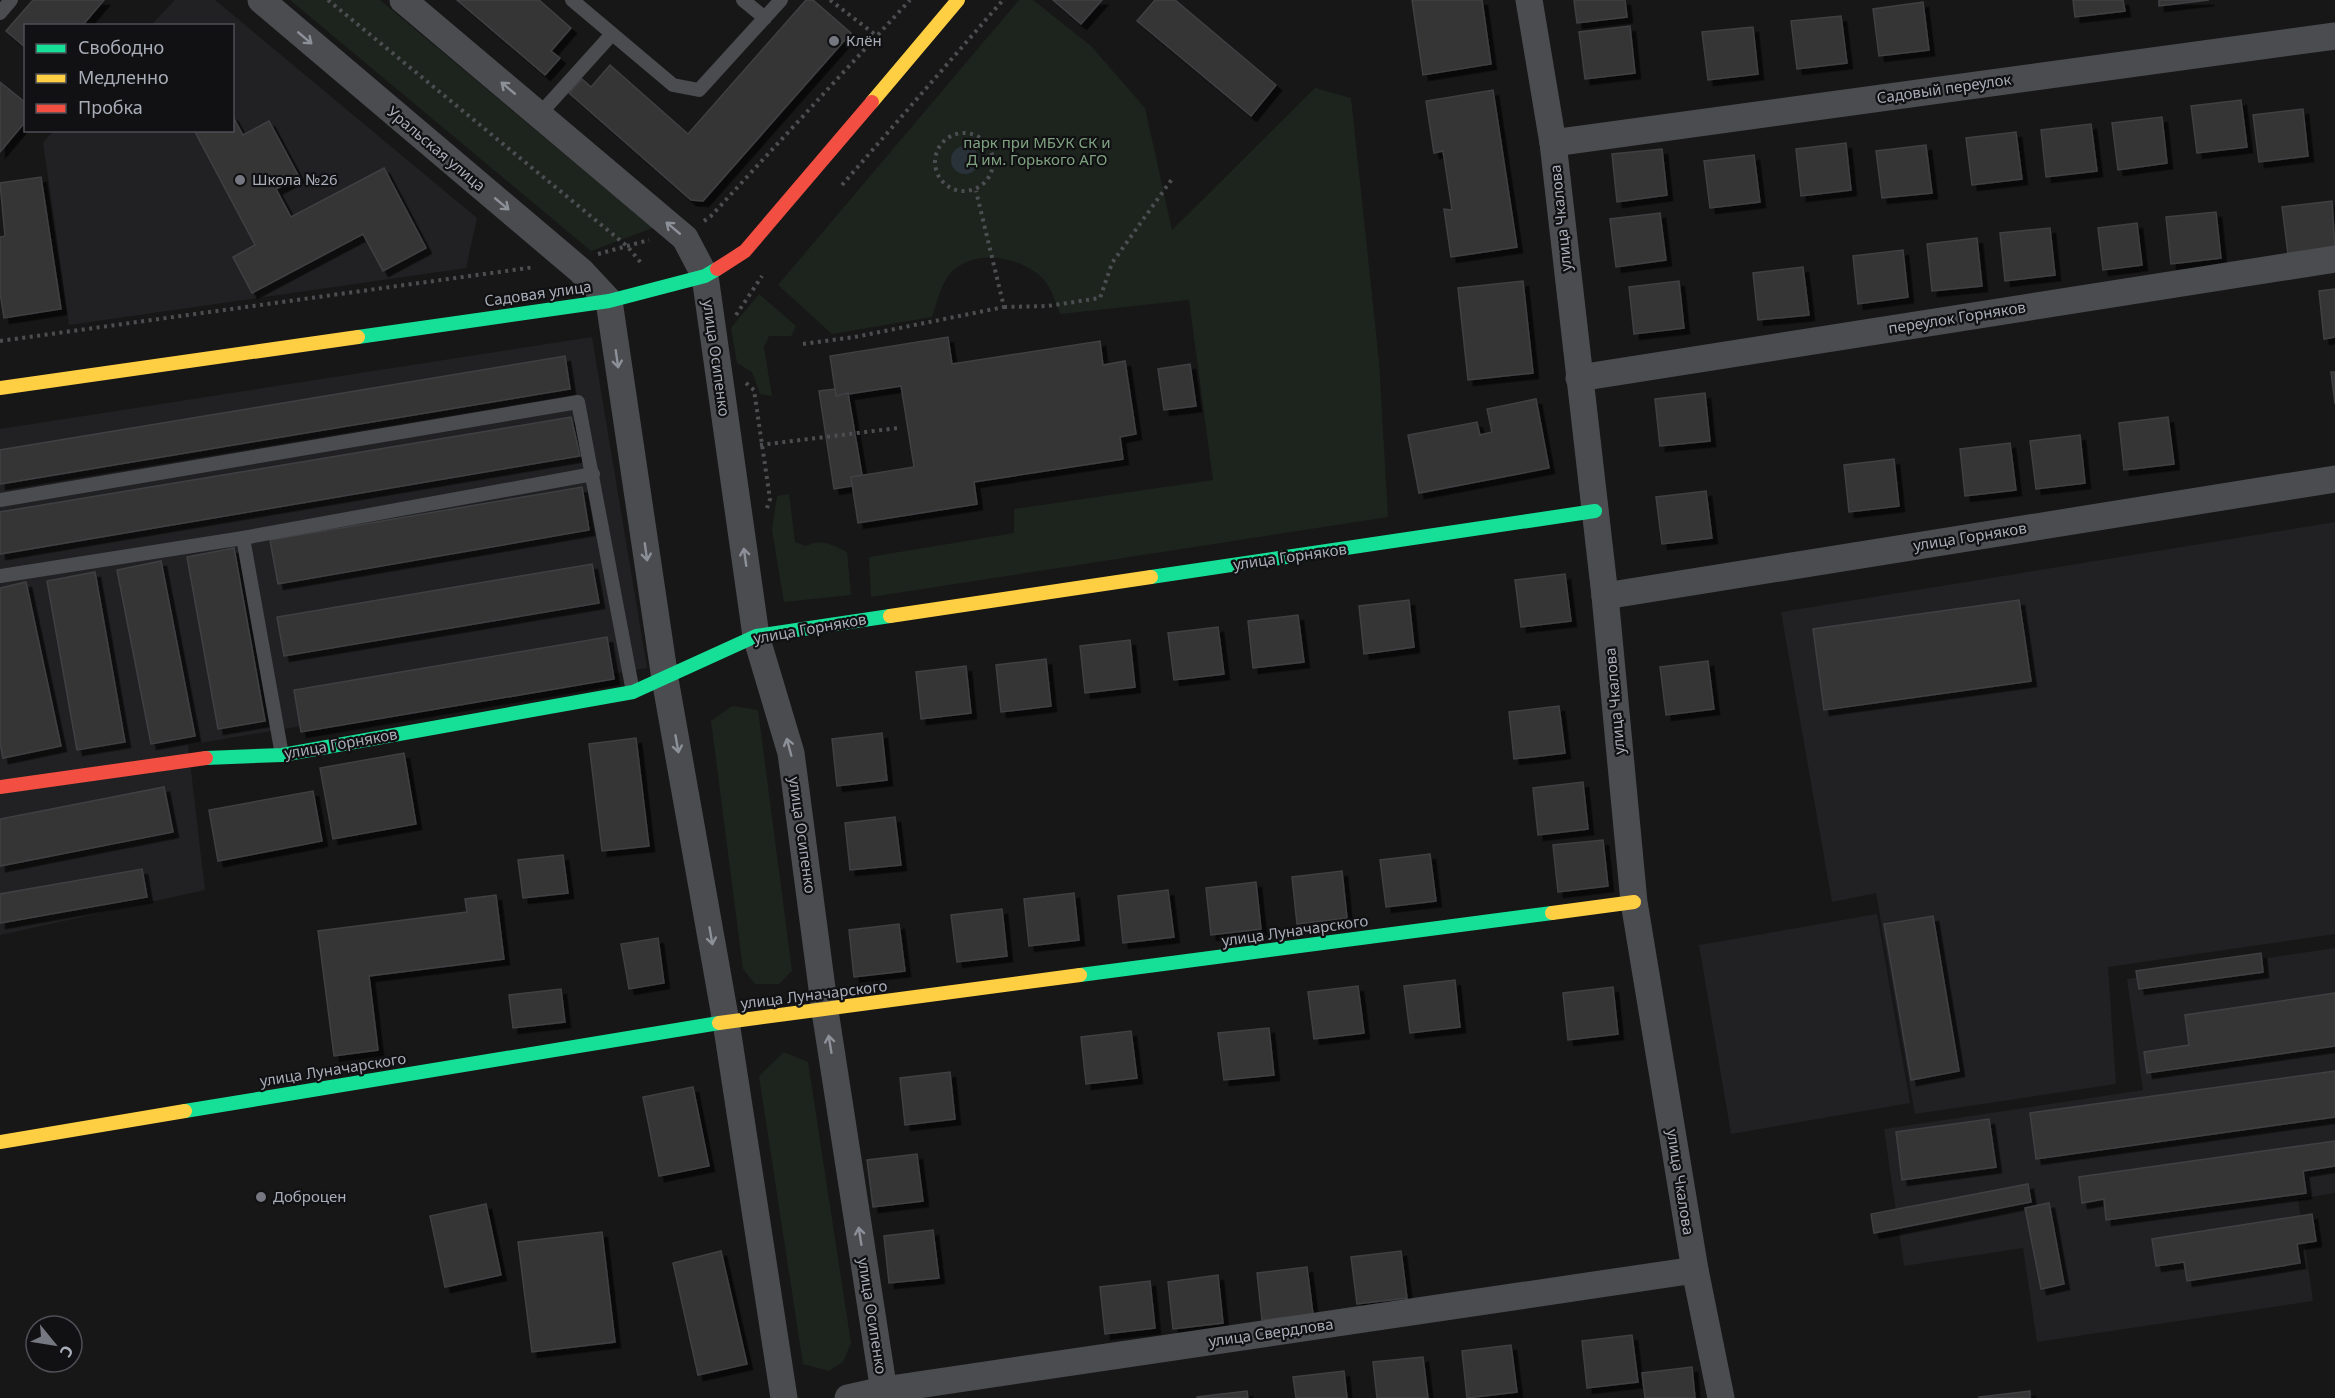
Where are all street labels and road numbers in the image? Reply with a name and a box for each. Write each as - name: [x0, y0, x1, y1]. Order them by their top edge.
- street label: Садовый переулок: [1875, 69, 2013, 107]
- street label: Уральская улица: [383, 101, 490, 195]
- street label: улица Чкалова: [1544, 164, 1576, 272]
- street label: Садовая улица: [483, 276, 593, 310]
- street label: переулок Горняков: [1887, 296, 2027, 338]
- street label: улица Осипенко: [699, 298, 735, 418]
- street label: улица Горняков: [1912, 517, 2028, 555]
- street label: улица Горняков: [1232, 538, 1348, 574]
- street label: улица Горняков: [752, 608, 868, 648]
- street label: улица Чкалова: [1599, 647, 1629, 755]
- street label: улица Горняков: [283, 723, 399, 763]
- street label: улица Осипенко: [785, 775, 821, 895]
- street label: улица Луначарского: [1220, 910, 1369, 950]
- street label: улица Луначарского: [739, 975, 888, 1013]
- street label: улица Луначарского: [258, 1048, 407, 1090]
- street label: улица Чкалова: [1663, 1127, 1699, 1236]
- street label: улица Осипенко: [854, 1256, 892, 1376]
- street label: улица Свердлова: [1207, 1313, 1335, 1351]

